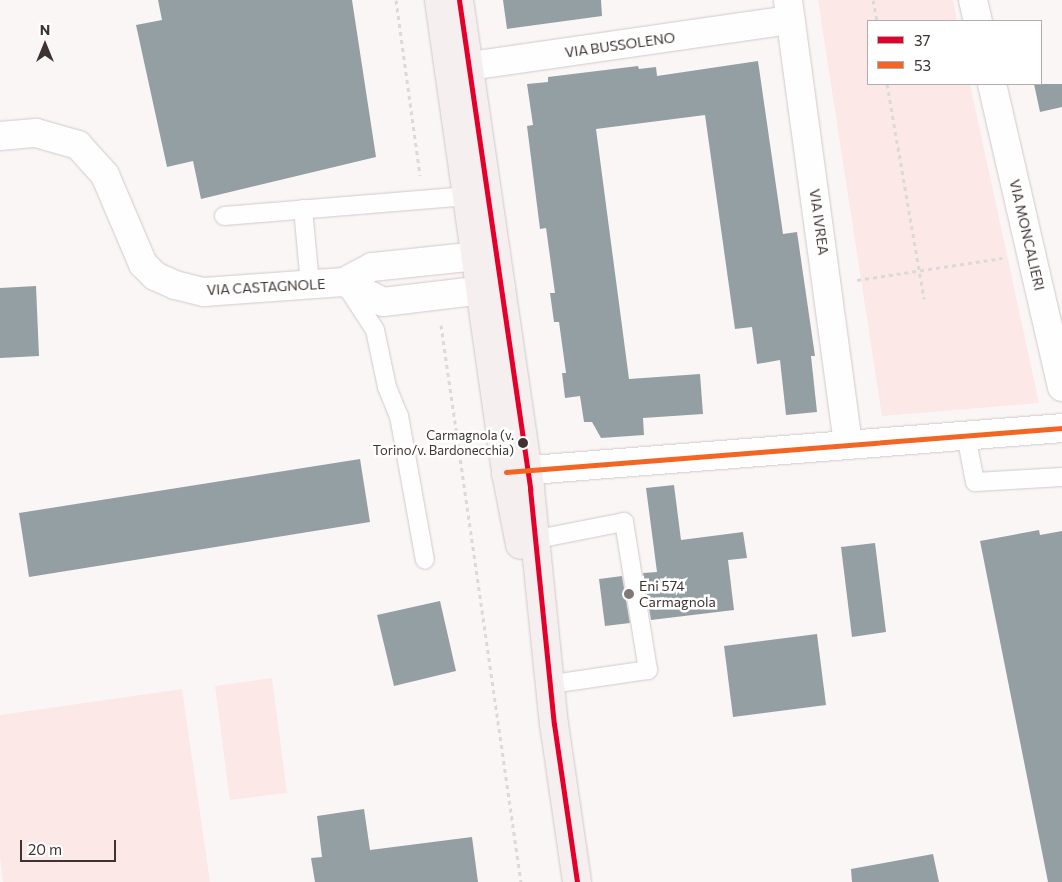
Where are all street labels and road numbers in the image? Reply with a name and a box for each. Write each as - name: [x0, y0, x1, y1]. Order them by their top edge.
- street label: VIA BUSSOLENO: [564, 29, 676, 61]
- street label: VIA MONCALIERI: [1006, 178, 1048, 292]
- street label: VIA IVREA: [806, 188, 832, 256]
- street label: VIA CASTAGNOLE: [206, 276, 326, 298]

